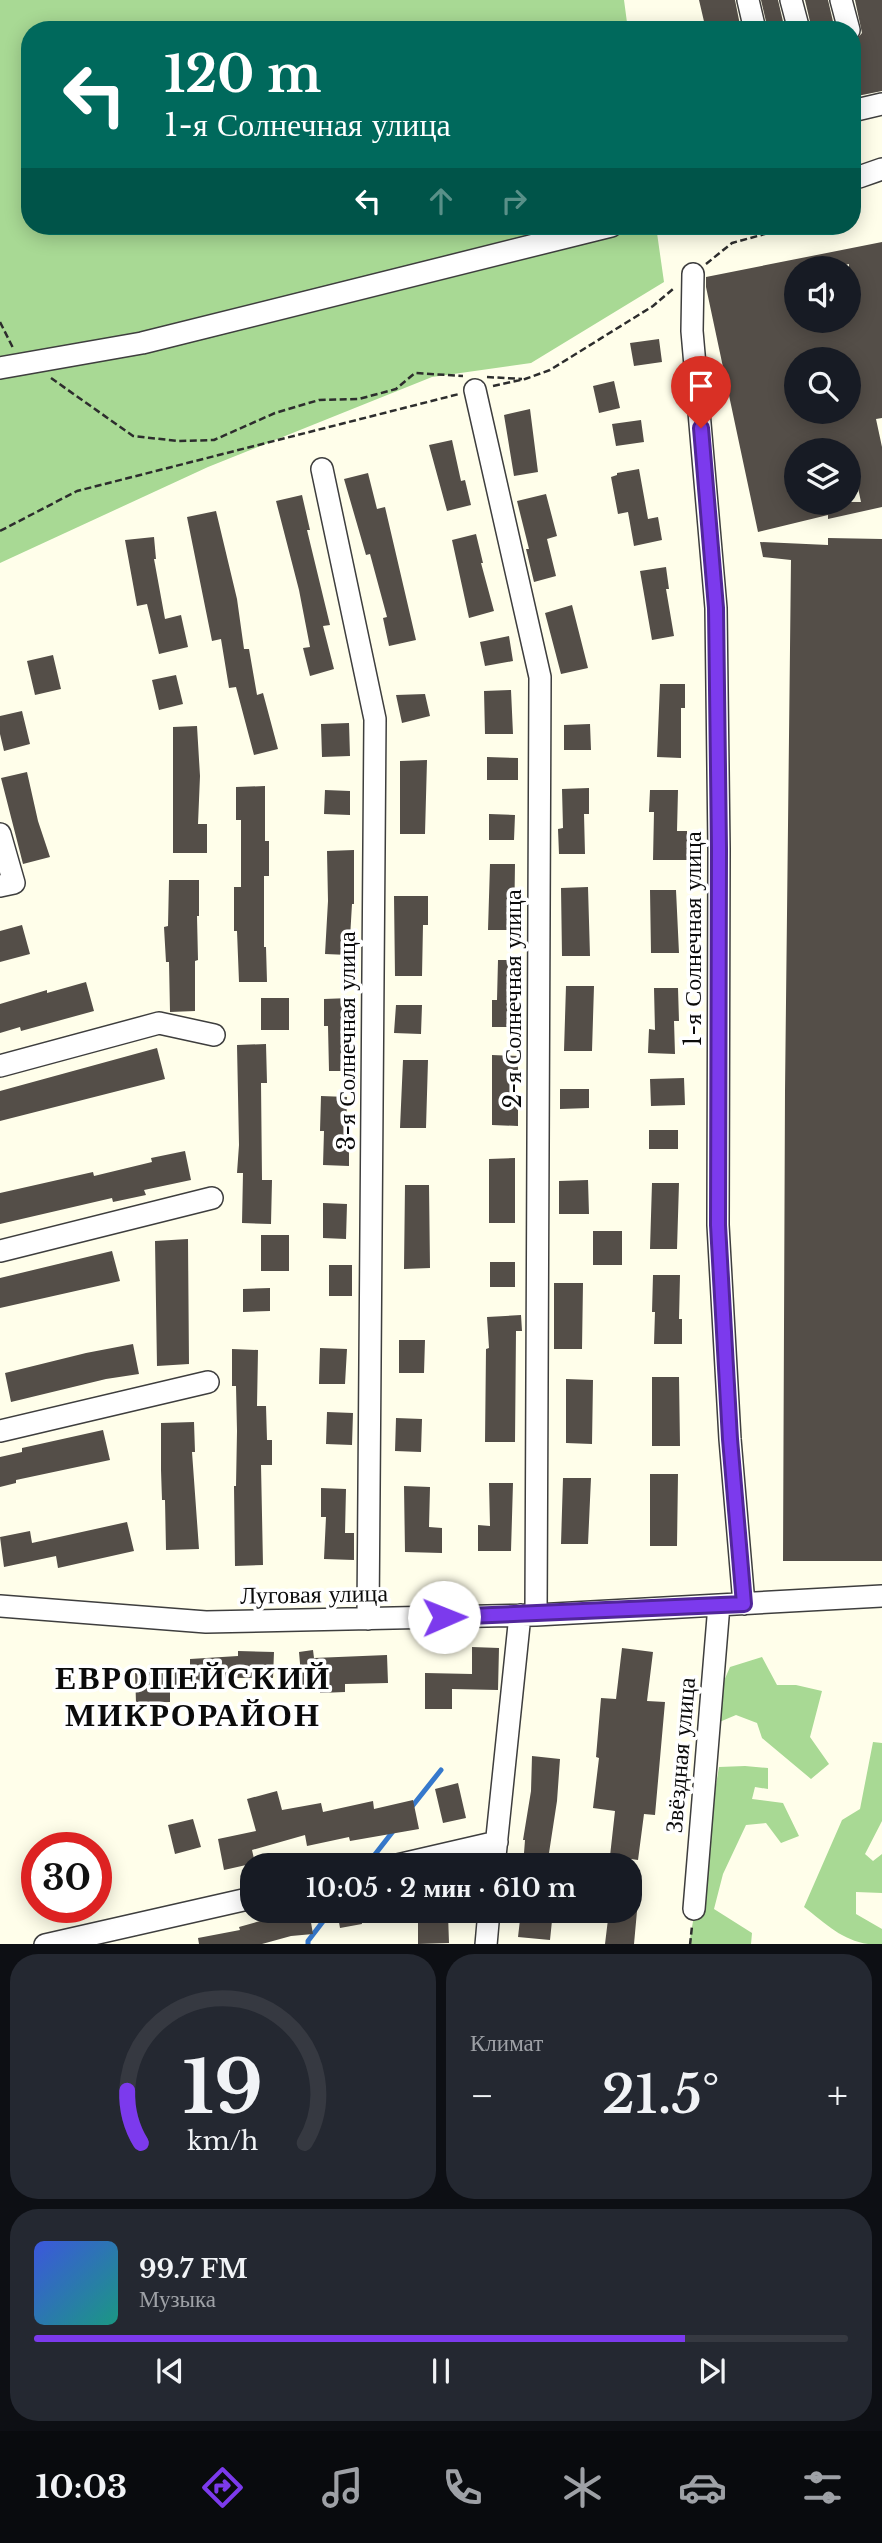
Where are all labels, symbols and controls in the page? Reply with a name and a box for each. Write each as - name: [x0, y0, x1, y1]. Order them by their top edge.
- text: 120 m: [164, 44, 322, 105]
- icon: left: [49, 49, 140, 140]
- text: 1-я Солнечная улица: [164, 105, 451, 145]
- icon: left: [349, 182, 387, 220]
- icon: ahead: [422, 182, 460, 220]
- icon: right: [495, 182, 533, 220]
- map controls: [784, 256, 861, 515]
- button: sound: [784, 256, 861, 333]
- button: search: [784, 347, 861, 424]
- pin: [671, 356, 731, 428]
- icon: arrive: [682, 367, 720, 405]
- button: layers: [784, 438, 861, 515]
- street label: 1-я Солнечная улица: [678, 831, 707, 1047]
- street label: 2-я Солнечная улица: [498, 889, 527, 1109]
- street label: 3-я Солнечная улица: [332, 931, 361, 1151]
- street label: Луговая улица: [240, 1578, 388, 1610]
- position arrow: [407, 1580, 481, 1654]
- district label: ЕВРОПЕЙСКИЙ МИКРОРАЙОН: [55, 1658, 331, 1735]
- street label: Звёздная улица: [659, 1676, 701, 1834]
- speed limit sign: 30: [21, 1832, 112, 1923]
- text: 10:05 · 2 мин · 610 m: [306, 1872, 576, 1904]
- text: Климат: [470, 2029, 543, 2057]
- text: 19: [183, 2042, 263, 2133]
- text: 21.5°: [602, 2063, 719, 2127]
- text: −: [470, 2072, 494, 2119]
- text: +: [827, 2072, 848, 2119]
- text: km/h: [188, 2125, 258, 2156]
- text: 99.7 FM: [139, 2253, 248, 2285]
- text: Музыка: [139, 2285, 216, 2313]
- icon: previous: [151, 2352, 189, 2390]
- icon: pause: [422, 2352, 460, 2390]
- icon: next: [693, 2352, 731, 2390]
- icon: directions: [198, 2463, 247, 2512]
- icon: music: [318, 2463, 367, 2512]
- icon: phone: [438, 2463, 487, 2512]
- icon: climate: [558, 2463, 607, 2512]
- icon: car: [678, 2463, 727, 2512]
- icon: filters: [798, 2463, 847, 2512]
- text: 10:03: [35, 2467, 127, 2507]

